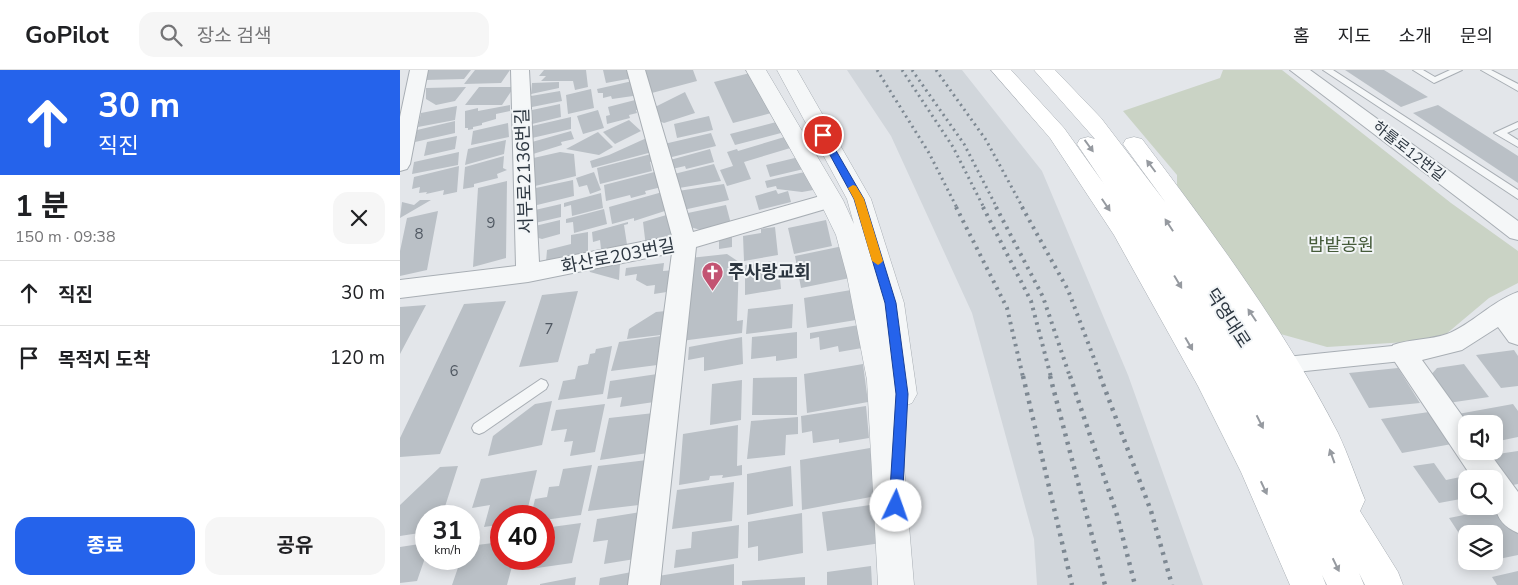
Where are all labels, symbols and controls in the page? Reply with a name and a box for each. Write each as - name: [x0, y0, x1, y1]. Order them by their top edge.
- search box: [139, 12, 489, 57]
- text: GoPilot: [25, 19, 109, 51]
- icon: search: [157, 21, 185, 49]
- text: 장소 검색: [197, 23, 272, 49]
- text: 홈: [1293, 24, 1310, 48]
- text: 지도: [1338, 24, 1371, 48]
- text: 소개: [1399, 24, 1432, 48]
- text: 문의: [1460, 24, 1493, 48]
- text: 30 m: [98, 82, 180, 129]
- icon: ahead: [15, 90, 80, 155]
- street label: 서부로2136번길: [510, 108, 538, 234]
- pin: [802, 114, 844, 156]
- street label: 하률로12번길: [1369, 116, 1449, 186]
- icon: arrive: [809, 121, 837, 149]
- text: 직진: [98, 131, 138, 161]
- one-way arrow: [1084, 139, 1094, 153]
- one-way arrow: [1145, 160, 1156, 173]
- text: 1 분: [15, 186, 69, 227]
- button: close: [333, 192, 385, 244]
- one-way arrow: [1101, 198, 1111, 211]
- house number: 9: [486, 213, 496, 233]
- one-way arrow: [1164, 218, 1174, 232]
- house number: 8: [414, 224, 424, 244]
- text: 150 m · 09:38: [15, 226, 116, 248]
- street label: 화산로203번길: [559, 233, 677, 279]
- park label: 밤밭공원: [1308, 233, 1374, 257]
- church icon: 주사랑교회: [700, 260, 724, 291]
- place label: 주사랑교회: [728, 260, 811, 284]
- one-way arrow: [1174, 275, 1183, 288]
- icon: ahead: [15, 279, 43, 307]
- text: 30 m: [341, 280, 385, 306]
- text: 직진: [58, 282, 93, 308]
- street label: 덕영대로: [1200, 284, 1256, 352]
- one-way arrow: [1247, 308, 1257, 322]
- house number: 7: [544, 319, 554, 339]
- one-way arrow: [1185, 337, 1193, 352]
- icon: arrive: [15, 344, 43, 372]
- text: 120 m: [330, 345, 385, 371]
- text: 목적지 도착: [58, 347, 151, 373]
- house number: 6: [449, 361, 459, 381]
- one-way arrow: [1256, 415, 1264, 429]
- map controls: [1458, 415, 1503, 570]
- button: sound: [1458, 415, 1503, 460]
- one-way arrow: [1327, 449, 1335, 463]
- button: search: [1458, 470, 1503, 515]
- position arrow: [869, 479, 921, 531]
- one-way arrow: [1261, 481, 1269, 495]
- speed limit sign: 40: [490, 505, 555, 570]
- text: 31: [432, 514, 463, 548]
- button: 종료: [15, 517, 195, 575]
- button: 공유: [205, 517, 385, 575]
- button: layers: [1458, 525, 1503, 570]
- text: km/h: [434, 542, 461, 558]
- one-way arrow: [1332, 558, 1341, 573]

